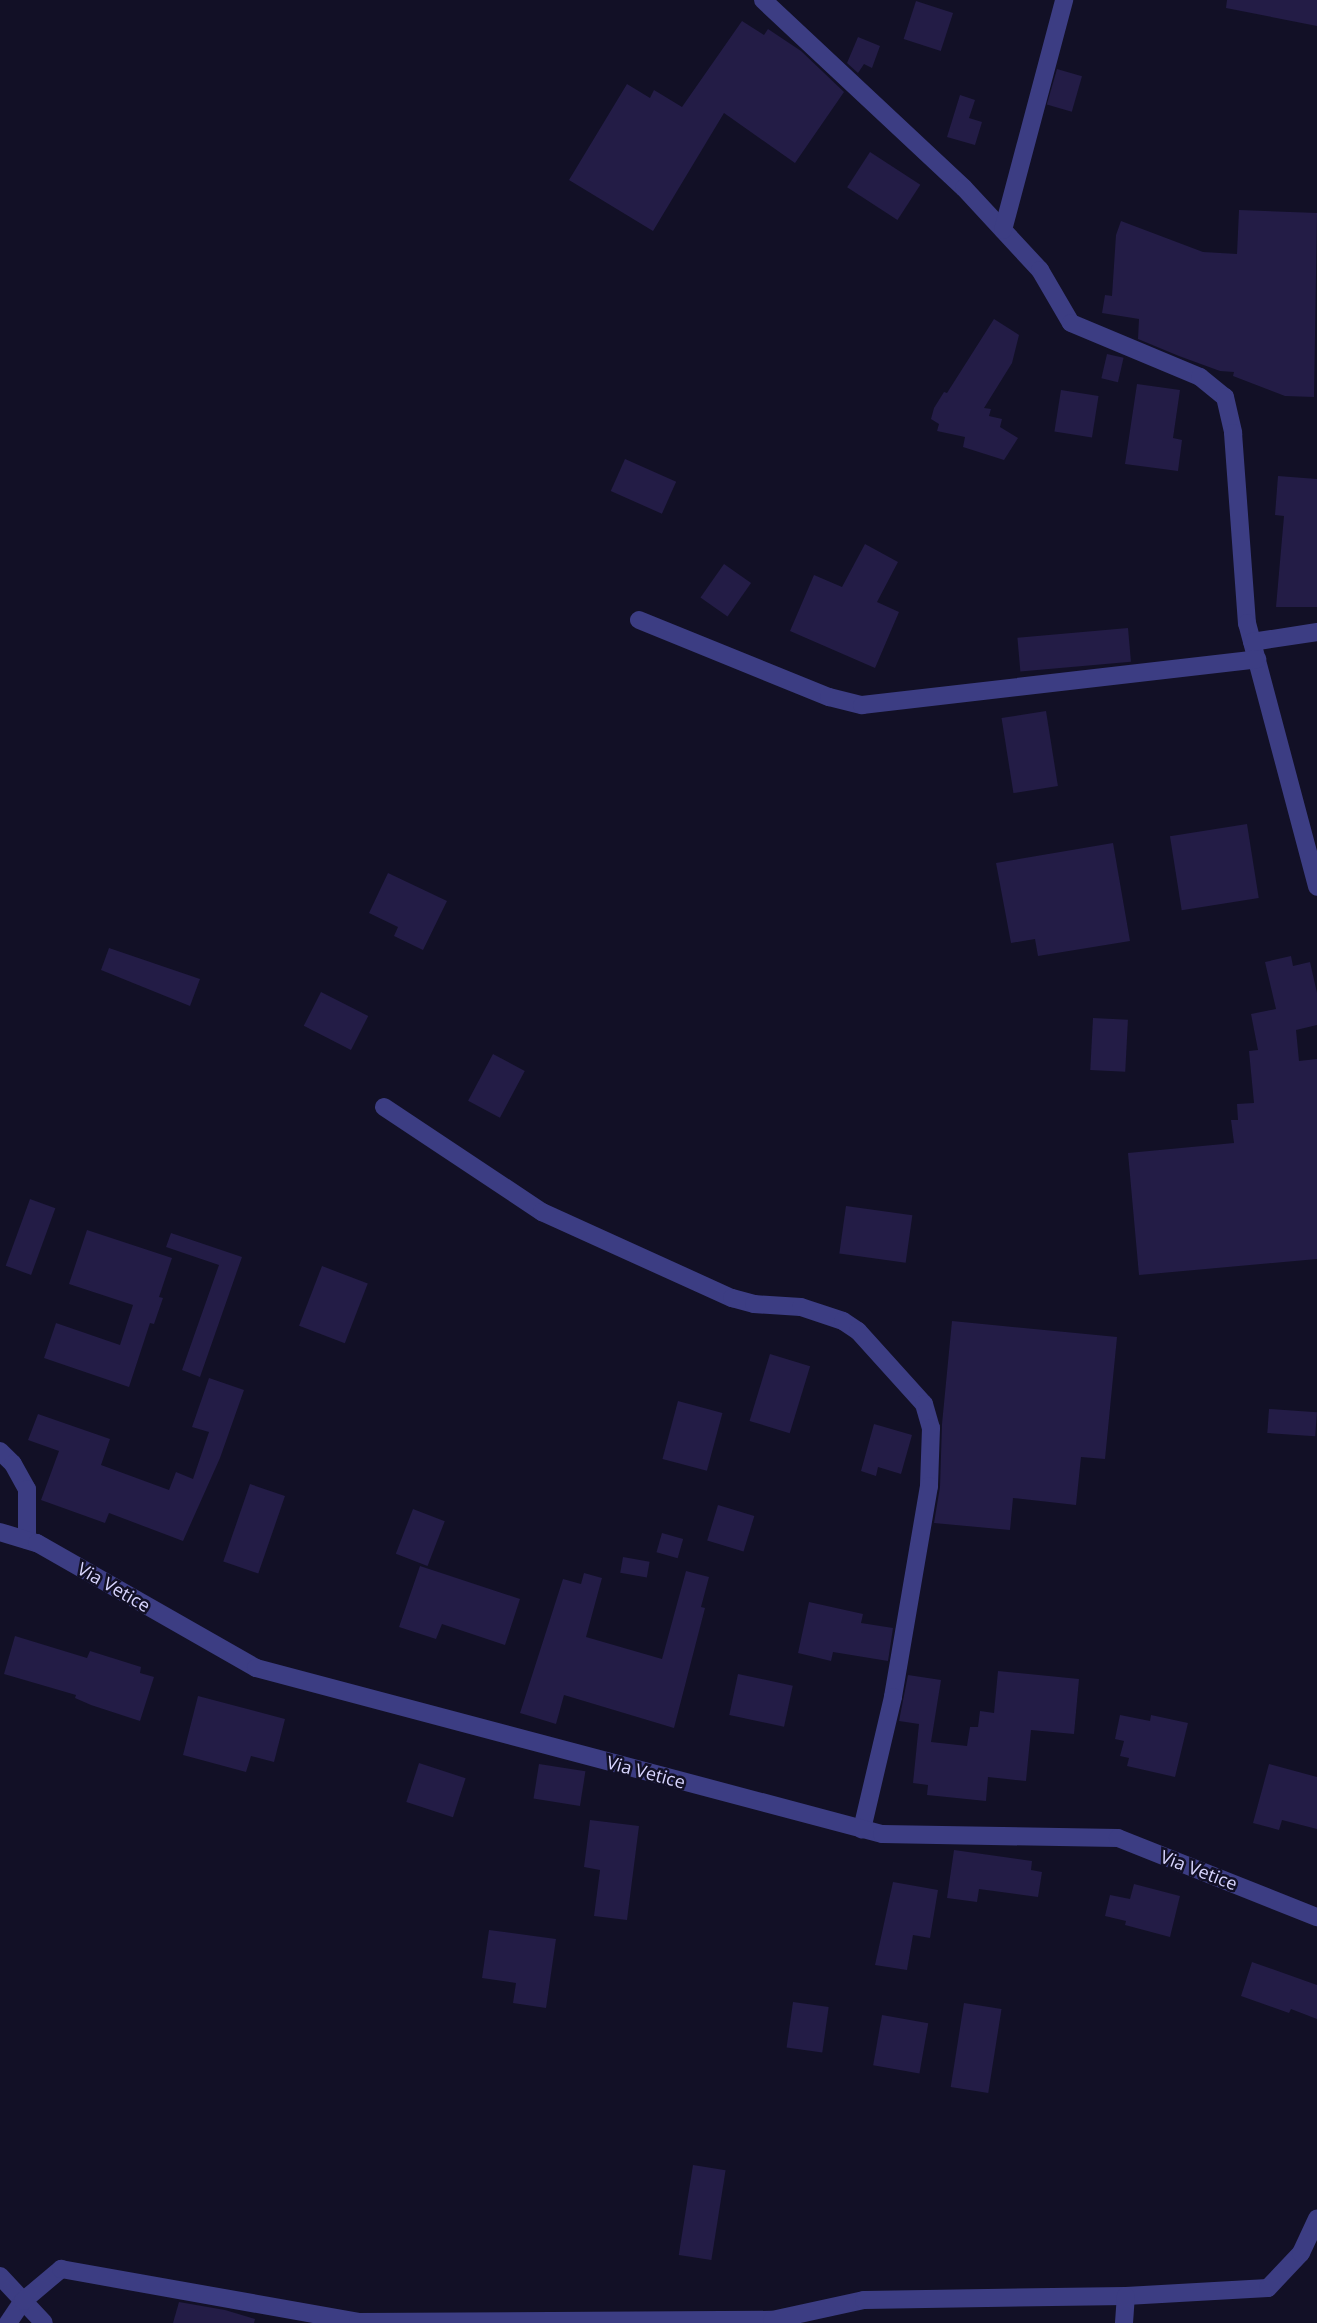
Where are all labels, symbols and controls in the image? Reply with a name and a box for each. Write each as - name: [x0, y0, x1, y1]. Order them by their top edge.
- street label: Via Vetice: [74, 1558, 154, 1616]
- street label: Via Vetice: [604, 1751, 688, 1793]
- street label: Via Vetice: [1158, 1845, 1240, 1895]

